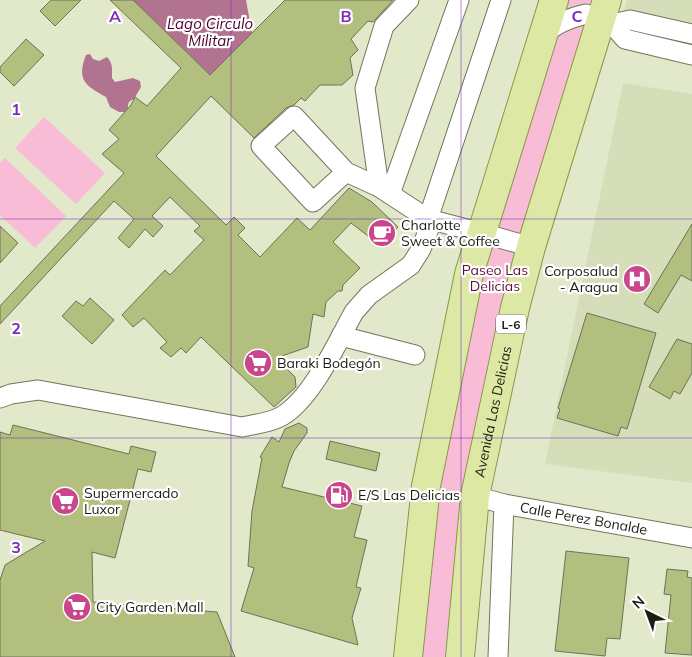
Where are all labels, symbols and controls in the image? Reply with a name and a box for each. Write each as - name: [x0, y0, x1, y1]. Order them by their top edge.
- text: A: [109, 6, 121, 26]
- text: B: [340, 6, 352, 26]
- text: C: [572, 6, 583, 26]
- water label: Lago Circulo Militar: [167, 14, 253, 50]
- text: 1: [11, 99, 21, 119]
- place label: Charlotte Sweet & Coffee: [401, 216, 500, 250]
- cafe icon: Charlotte Sweet & Coffee: [367, 218, 397, 248]
- park label: Paseo Las Delicias: [462, 261, 528, 295]
- place label: Corposalud - Aragua: [544, 262, 618, 296]
- hospital icon: Corposalud - Aragua: [622, 264, 652, 294]
- road number: L-6: [496, 314, 526, 334]
- text: 2: [11, 318, 21, 338]
- street label: Avenida Las Delicias: [470, 344, 516, 479]
- supermarket icon: Baraki Bodegón: [243, 348, 273, 378]
- place label: Baraki Bodegón: [277, 354, 381, 372]
- fuel station icon: E/S Las Delicias: [324, 480, 354, 510]
- place label: Supermercado Luxor: [84, 484, 178, 518]
- supermarket icon: Supermercado Luxor: [50, 486, 80, 516]
- place label: E/S Las Delicias: [358, 486, 460, 504]
- street label: Calle Perez Bonalde: [518, 498, 649, 539]
- text: 3: [11, 537, 21, 557]
- north arrow: [622, 587, 672, 637]
- supermarket icon: City Garden Mall: [62, 592, 92, 622]
- text: N: [628, 592, 648, 613]
- place label: City Garden Mall: [96, 598, 204, 616]

